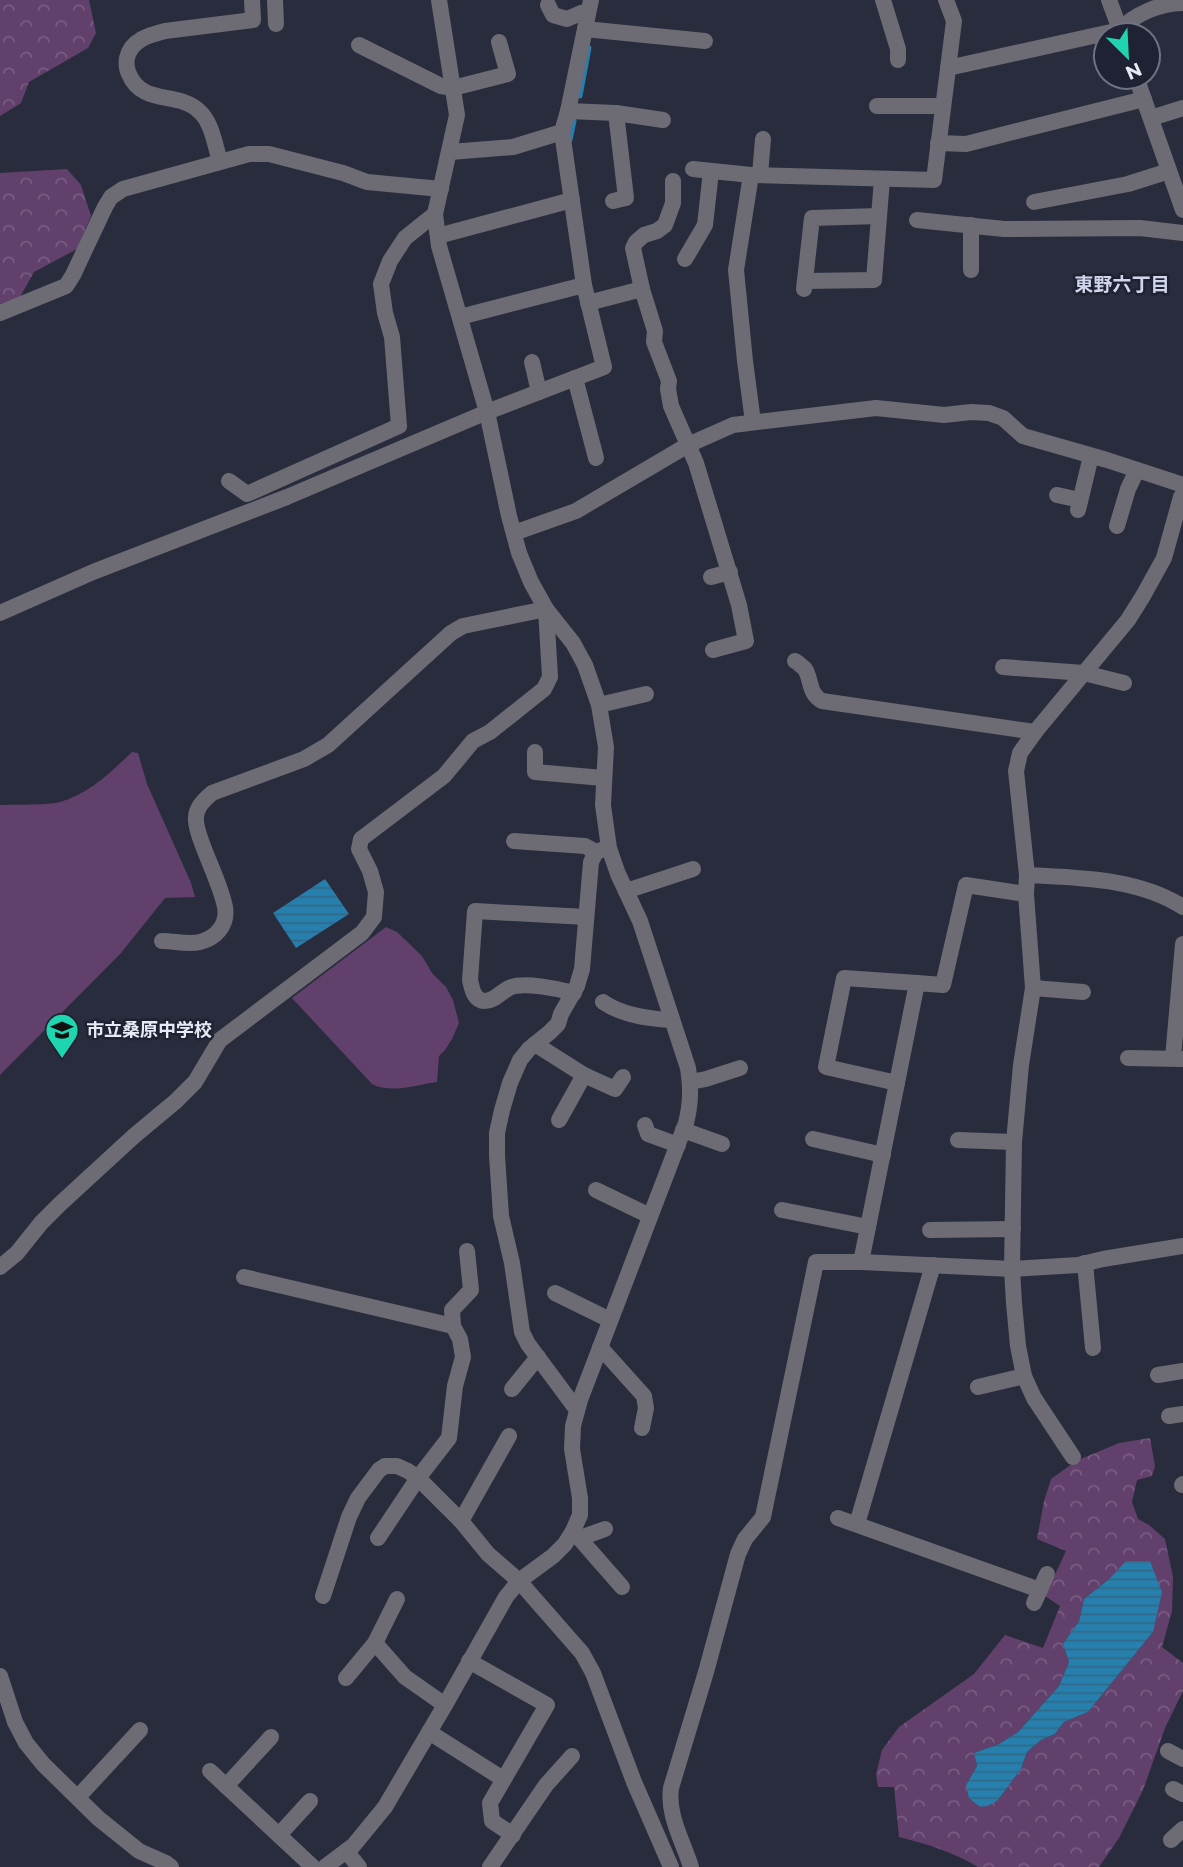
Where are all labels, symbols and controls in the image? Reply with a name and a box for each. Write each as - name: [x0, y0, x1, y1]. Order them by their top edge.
- north arrow: [1092, 21, 1162, 91]
- text: N: [1122, 57, 1145, 85]
- district label: 東野六丁目: [1074, 273, 1170, 296]
- school or university icon: 市立桑原中学校: [43, 1011, 81, 1060]
- place label: 市立桑原中学校: [86, 1019, 212, 1041]

